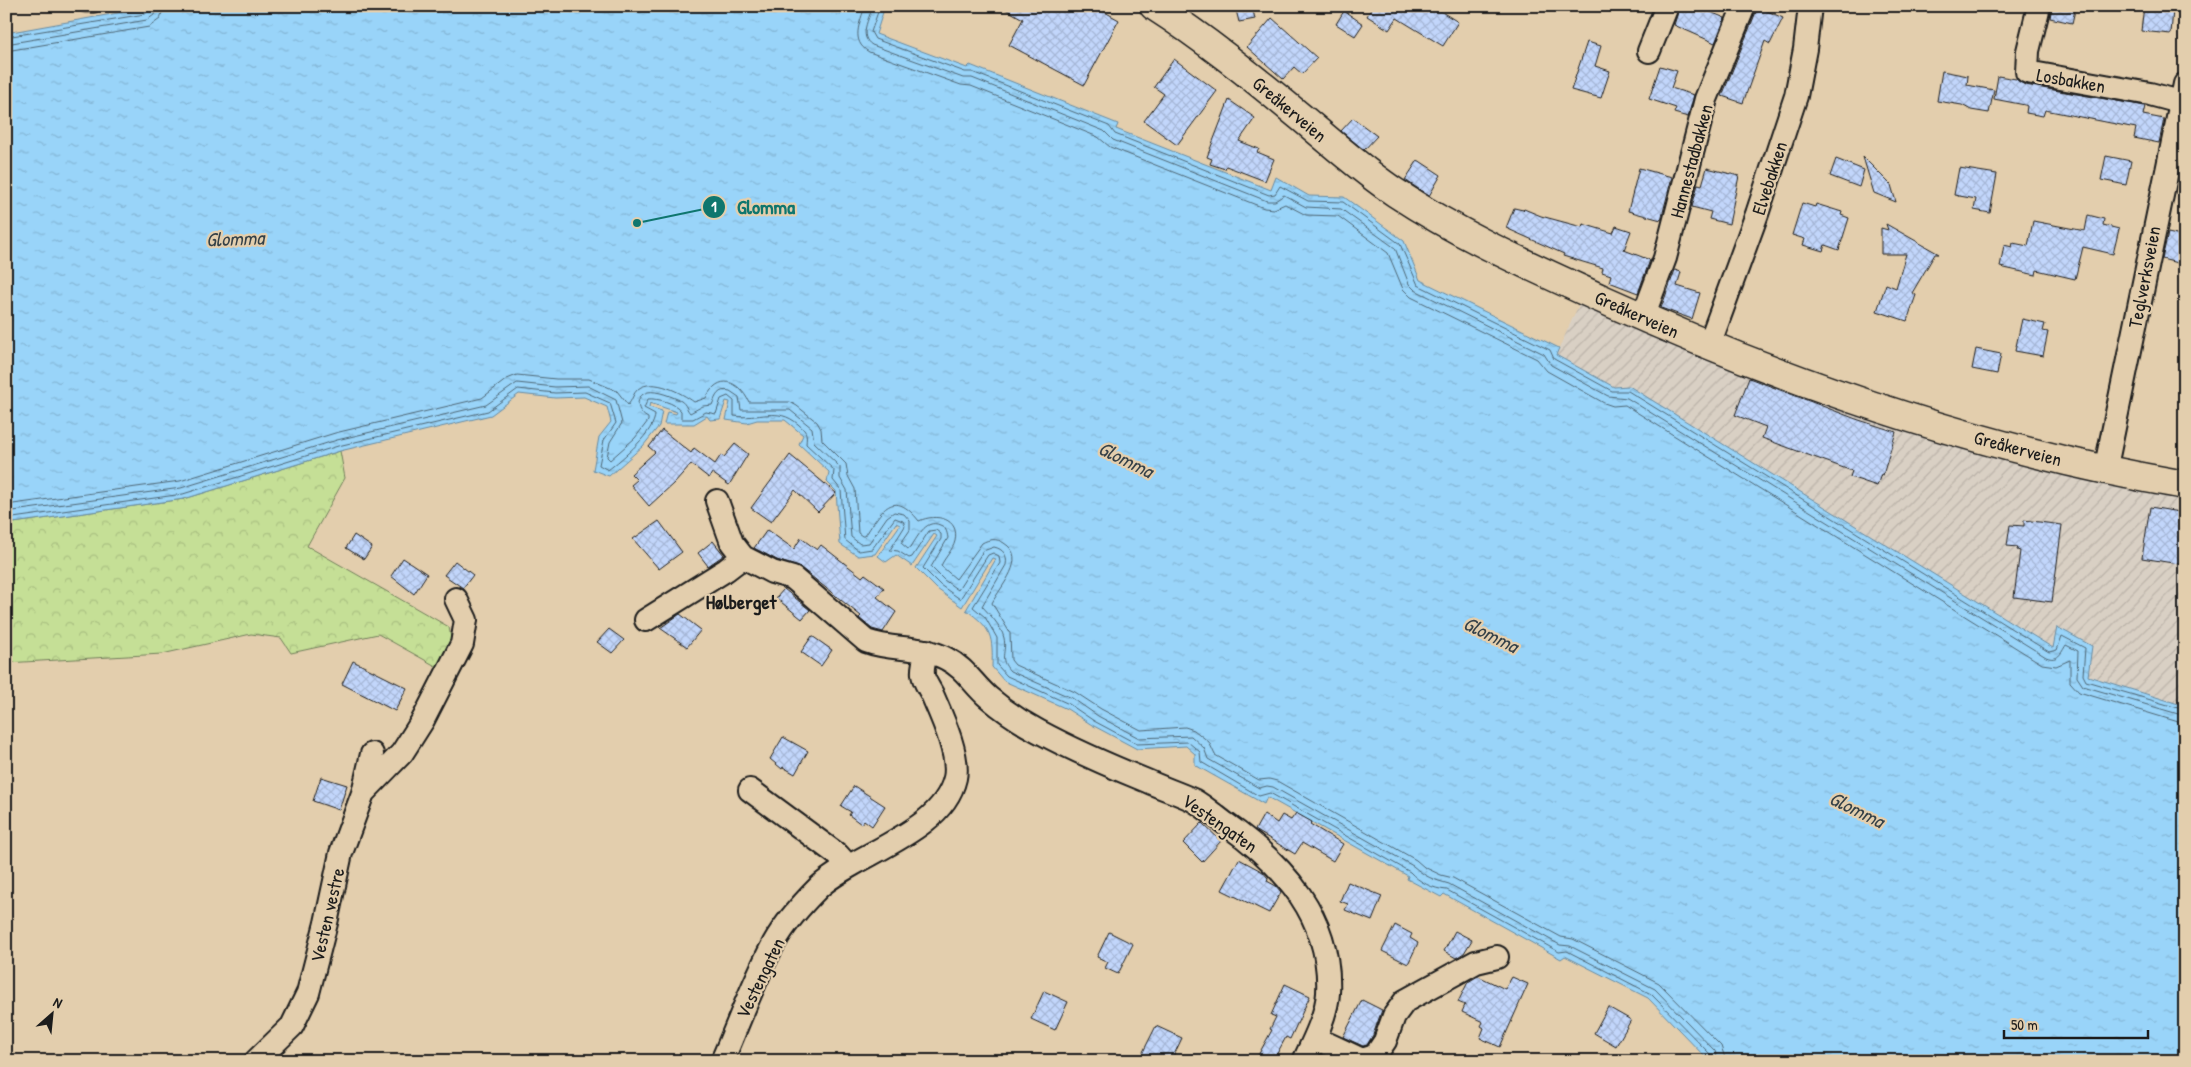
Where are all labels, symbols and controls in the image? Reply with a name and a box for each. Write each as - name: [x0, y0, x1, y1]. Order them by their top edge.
- street label: Losbakken: [2035, 61, 2107, 99]
- street label: Greåkerveien: [1247, 70, 1333, 148]
- street label: Hannestadbakken: [1663, 101, 1719, 221]
- street label: Elvebakken: [1745, 138, 1793, 218]
- callout: Glomma: [702, 189, 805, 224]
- text: Glomma: [737, 193, 795, 220]
- text: 1: [711, 196, 717, 217]
- water label: Glomma: [206, 223, 267, 253]
- street label: Teglverksveien: [2121, 224, 2167, 330]
- street label: Greåkerveien: [1591, 284, 1683, 344]
- street label: Greåkerveien: [1971, 424, 2065, 472]
- water label: Glomma: [1094, 434, 1160, 485]
- district label: Hølberget: [706, 588, 777, 616]
- water label: Glomma: [1459, 609, 1525, 660]
- water label: Glomma: [1825, 784, 1891, 835]
- street label: Vestengaten: [1177, 787, 1263, 859]
- street label: Vesten vestre: [303, 865, 351, 965]
- street label: Vestengaten: [729, 933, 791, 1023]
- north arrow: [28, 990, 78, 1040]
- text: N: [50, 992, 66, 1012]
- scale bar: [2004, 1007, 2147, 1039]
- text: 50 m: [2011, 1014, 2038, 1035]

